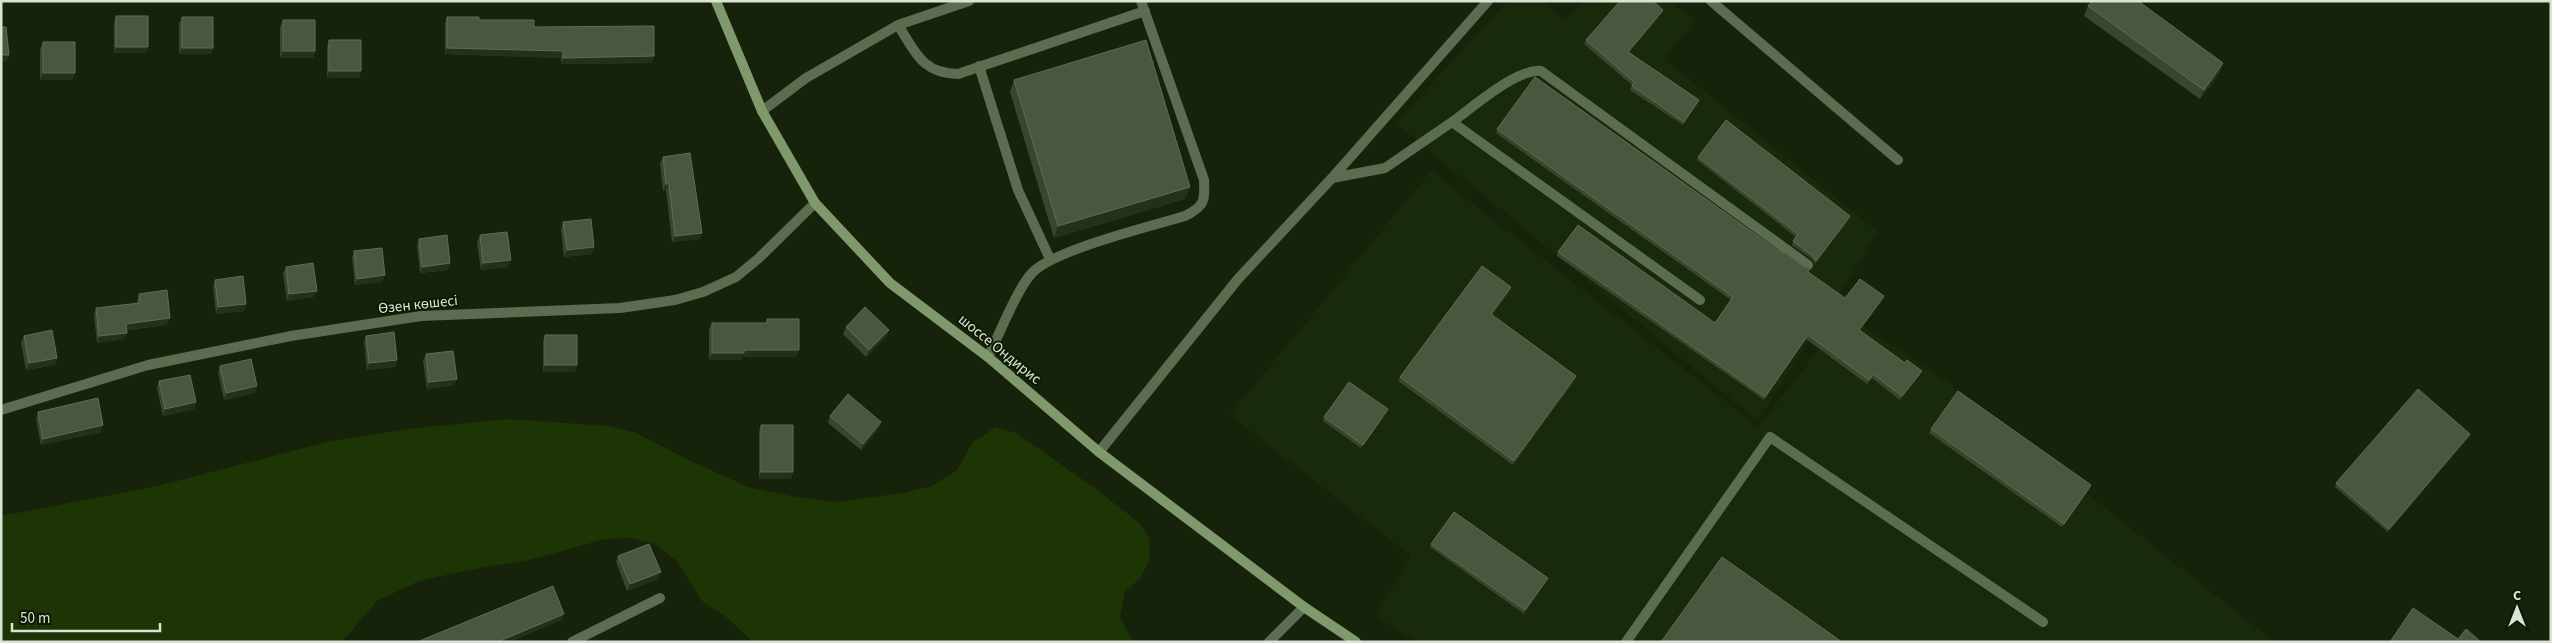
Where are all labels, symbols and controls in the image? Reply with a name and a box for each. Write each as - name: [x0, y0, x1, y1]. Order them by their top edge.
- street label: Өзен көшесі: [377, 290, 459, 319]
- street label: шоссе Ондирис: [954, 309, 1046, 390]
- north arrow: [2492, 583, 2542, 633]
- text: С: [2513, 586, 2521, 606]
- scale bar: [12, 600, 160, 632]
- text: 50 m: [20, 608, 50, 629]

